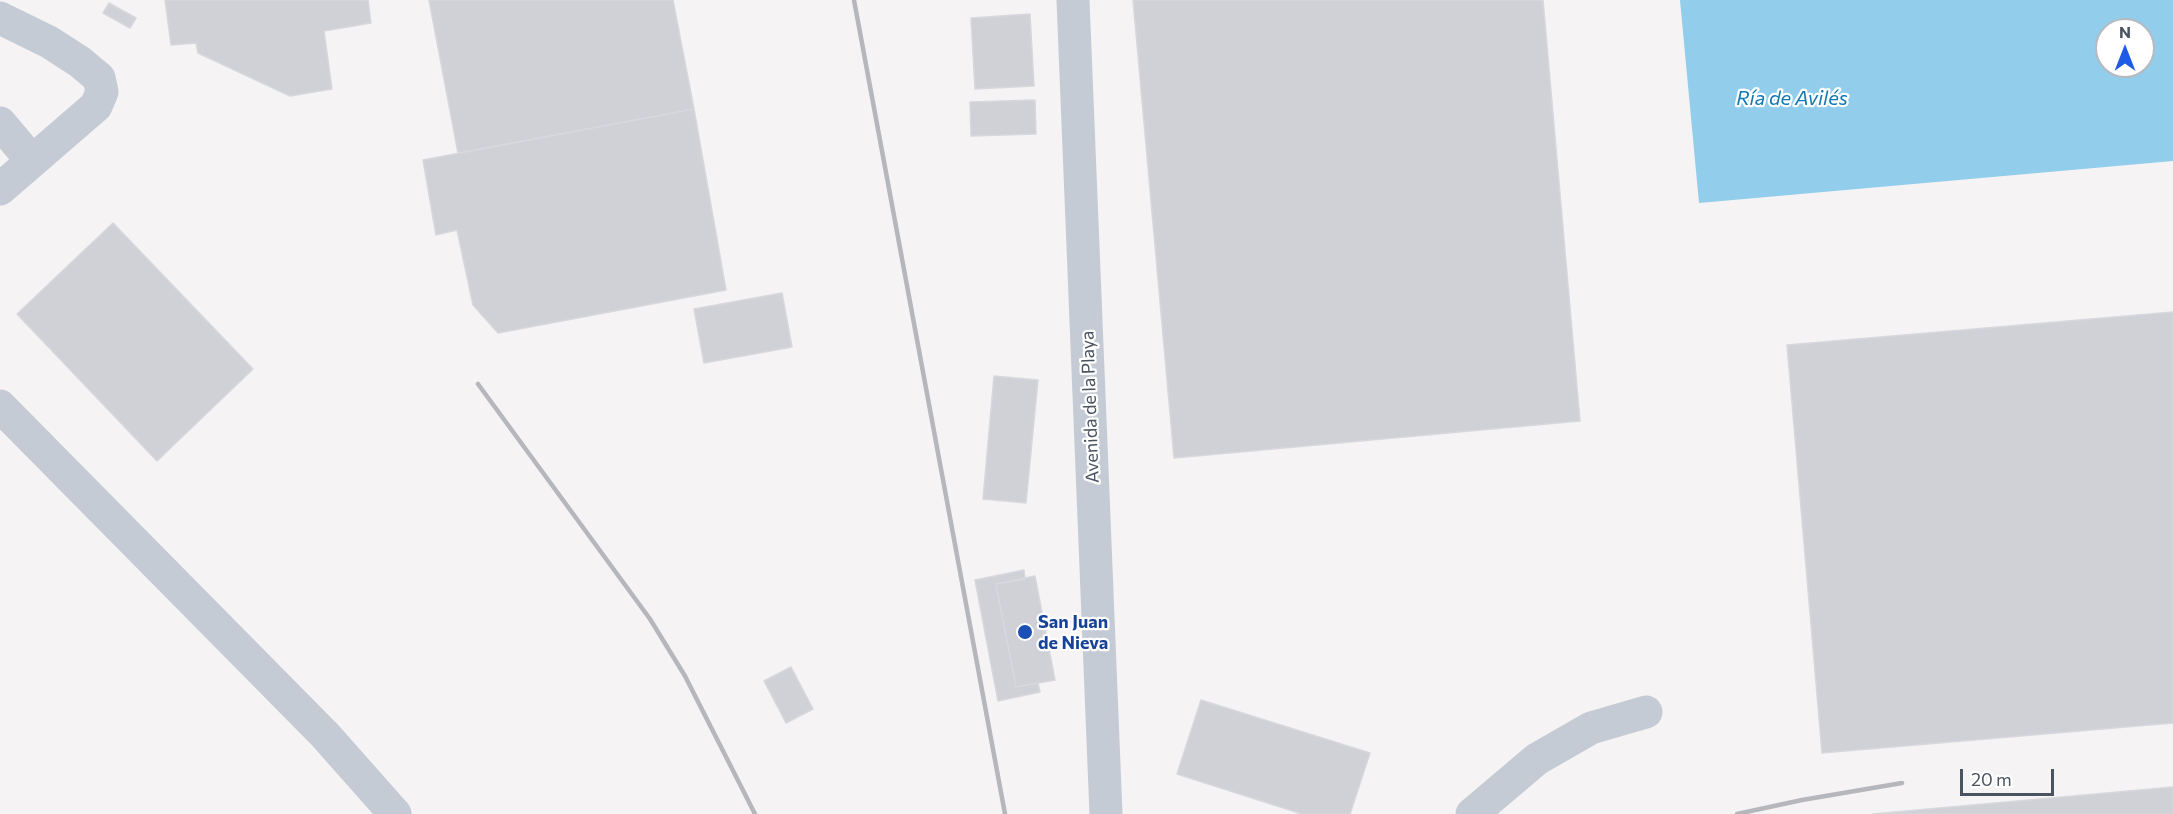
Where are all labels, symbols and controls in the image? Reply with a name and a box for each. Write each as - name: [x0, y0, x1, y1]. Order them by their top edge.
- north arrow: [2095, 18, 2155, 78]
- text: N: [2119, 22, 2131, 41]
- water label: Ría de Avilés: [1736, 86, 1848, 110]
- street label: Avenida de la Playa: [1077, 330, 1103, 484]
- place label: San Juan de Nieva: [1038, 611, 1108, 654]
- marker: San Juan de Nieva: [1016, 623, 1034, 641]
- scale bar: [1963, 757, 2058, 795]
- text: 20 m: [1971, 768, 2012, 790]

